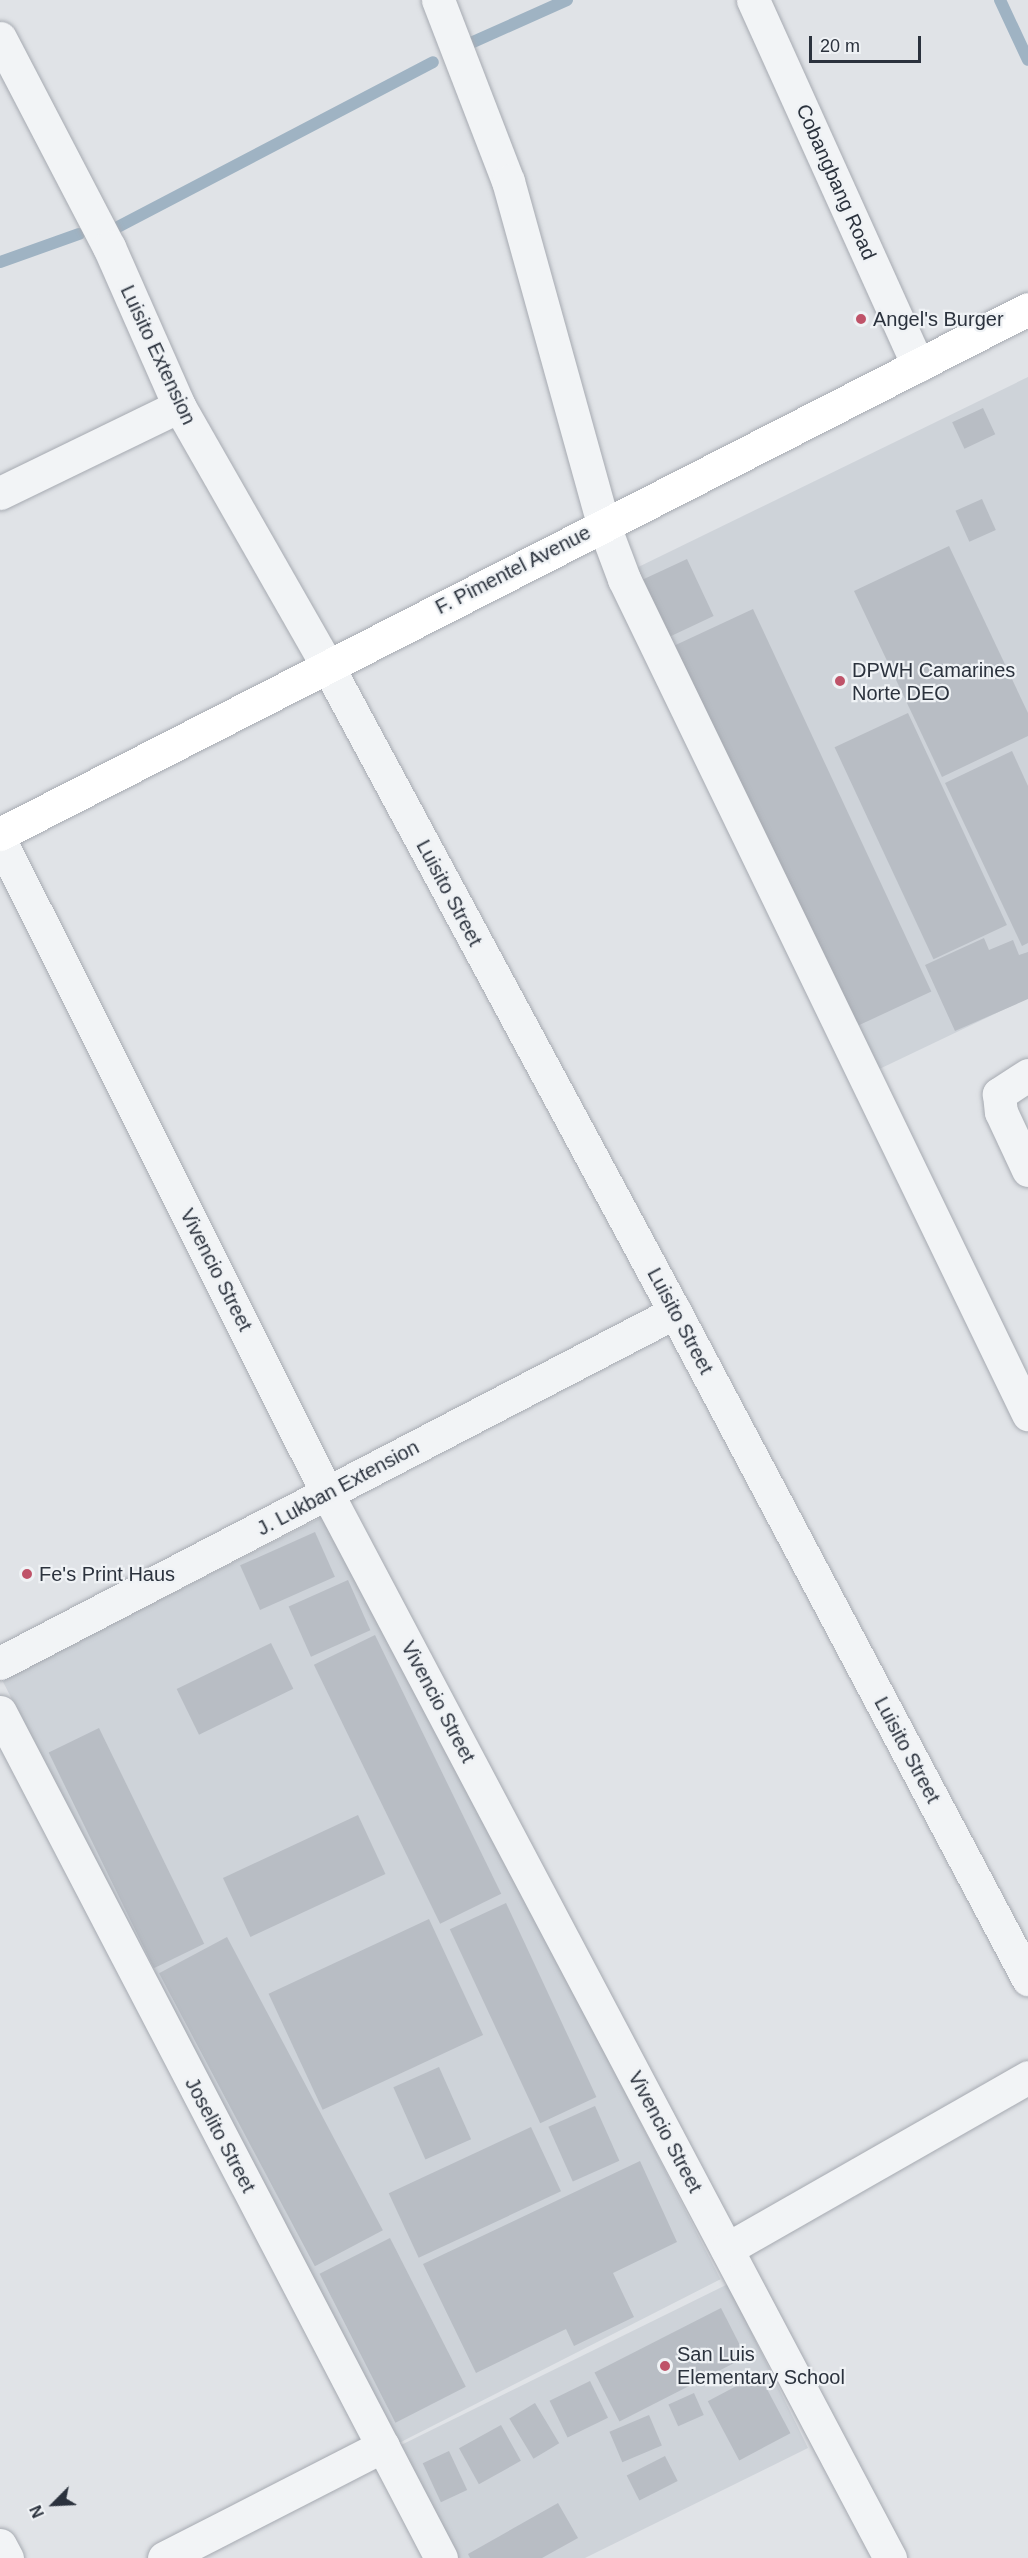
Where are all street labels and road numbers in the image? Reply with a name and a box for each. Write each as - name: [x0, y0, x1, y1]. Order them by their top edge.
- street label: Cobangbang Road: [791, 100, 881, 264]
- street label: Luisito Extension: [115, 281, 201, 429]
- street label: F. Pimentel Avenue: [431, 520, 595, 620]
- street label: Luisito Street: [411, 836, 487, 950]
- street label: Vivencio Street: [175, 1205, 257, 1335]
- street label: Luisito Street: [642, 1264, 718, 1378]
- street label: J. Lukban Extension: [253, 1435, 423, 1541]
- street label: Vivencio Street: [396, 1637, 480, 1767]
- street label: Luisito Street: [869, 1693, 945, 1807]
- street label: Vivencio Street: [623, 2067, 707, 2197]
- street label: Joselito Street: [180, 2073, 260, 2197]

